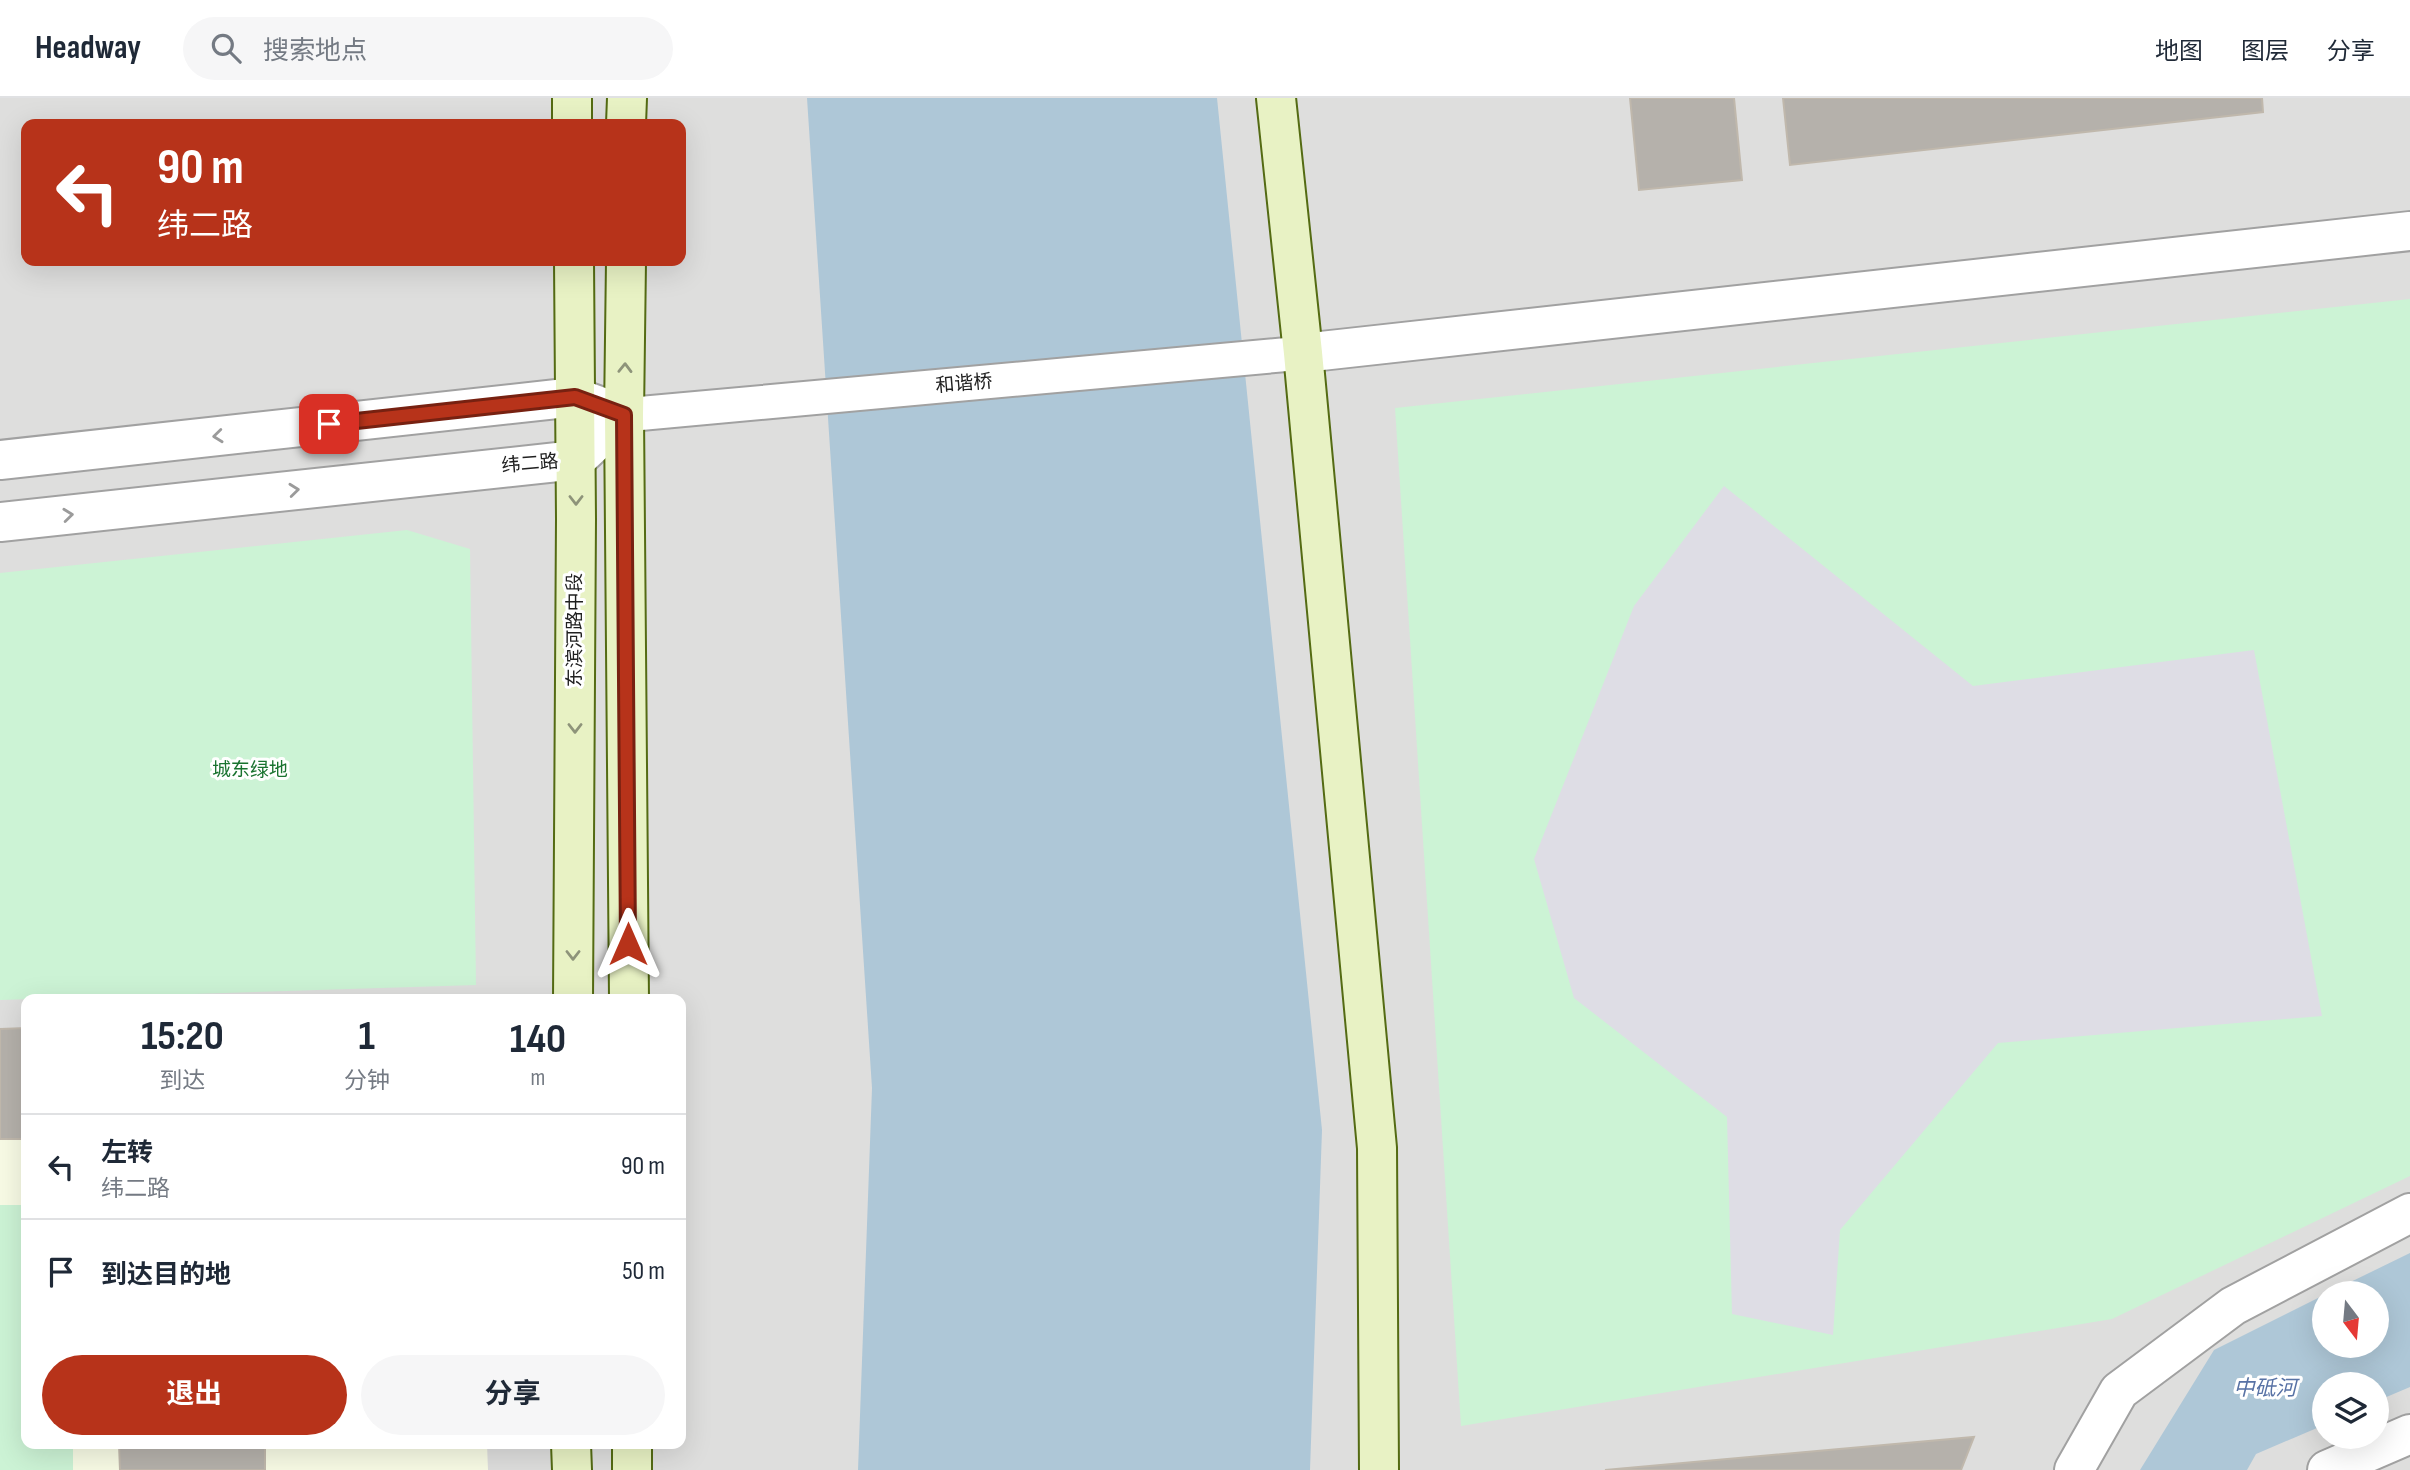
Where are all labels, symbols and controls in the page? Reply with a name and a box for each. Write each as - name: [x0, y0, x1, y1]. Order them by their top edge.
- search box: [183, 17, 673, 80]
- text: Headway: [35, 28, 141, 68]
- icon: search: [207, 29, 245, 67]
- text: 搜索地点: [263, 36, 367, 67]
- text: 地图: [2155, 37, 2203, 66]
- text: 图层: [2241, 37, 2289, 66]
- text: 分享: [2327, 37, 2375, 66]
- text: 90 m: [157, 139, 244, 198]
- icon: left: [42, 147, 133, 238]
- text: 纬二路: [157, 207, 253, 246]
- one-way arrow: [617, 362, 633, 372]
- street label: 和谐桥: [935, 370, 993, 398]
- pin: [299, 394, 359, 454]
- icon: arrive: [310, 405, 348, 443]
- one-way arrow: [212, 428, 223, 443]
- street label: 纬二路: [501, 450, 559, 478]
- one-way arrow: [288, 482, 300, 497]
- one-way arrow: [568, 496, 584, 506]
- one-way arrow: [62, 507, 74, 522]
- street label: 东滨河路中段: [564, 573, 587, 687]
- one-way arrow: [567, 723, 583, 734]
- park label: 城东绿地: [212, 759, 288, 782]
- position arrow: [591, 907, 665, 981]
- one-way arrow: [566, 950, 581, 961]
- text: 15:20: [141, 1011, 224, 1062]
- text: 1: [358, 1011, 375, 1062]
- text: 140: [510, 1014, 566, 1065]
- text: m: [530, 1064, 545, 1092]
- text: 到达: [159, 1067, 205, 1095]
- text: 分钟: [344, 1067, 390, 1095]
- text: 左转: [101, 1138, 153, 1169]
- icon: left: [42, 1148, 80, 1186]
- text: 90 m: [621, 1151, 665, 1182]
- text: 纬二路: [101, 1175, 170, 1203]
- icon: arrive: [42, 1253, 80, 1291]
- text: 50 m: [622, 1256, 665, 1287]
- text: 到达目的地: [101, 1260, 231, 1291]
- north arrow: [2312, 1281, 2389, 1358]
- map controls: [2312, 1281, 2389, 1449]
- button: 退出: [42, 1355, 347, 1435]
- button: 分享: [361, 1355, 665, 1435]
- button: layers: [2312, 1372, 2389, 1449]
- water label: 中砥河: [2234, 1376, 2300, 1401]

